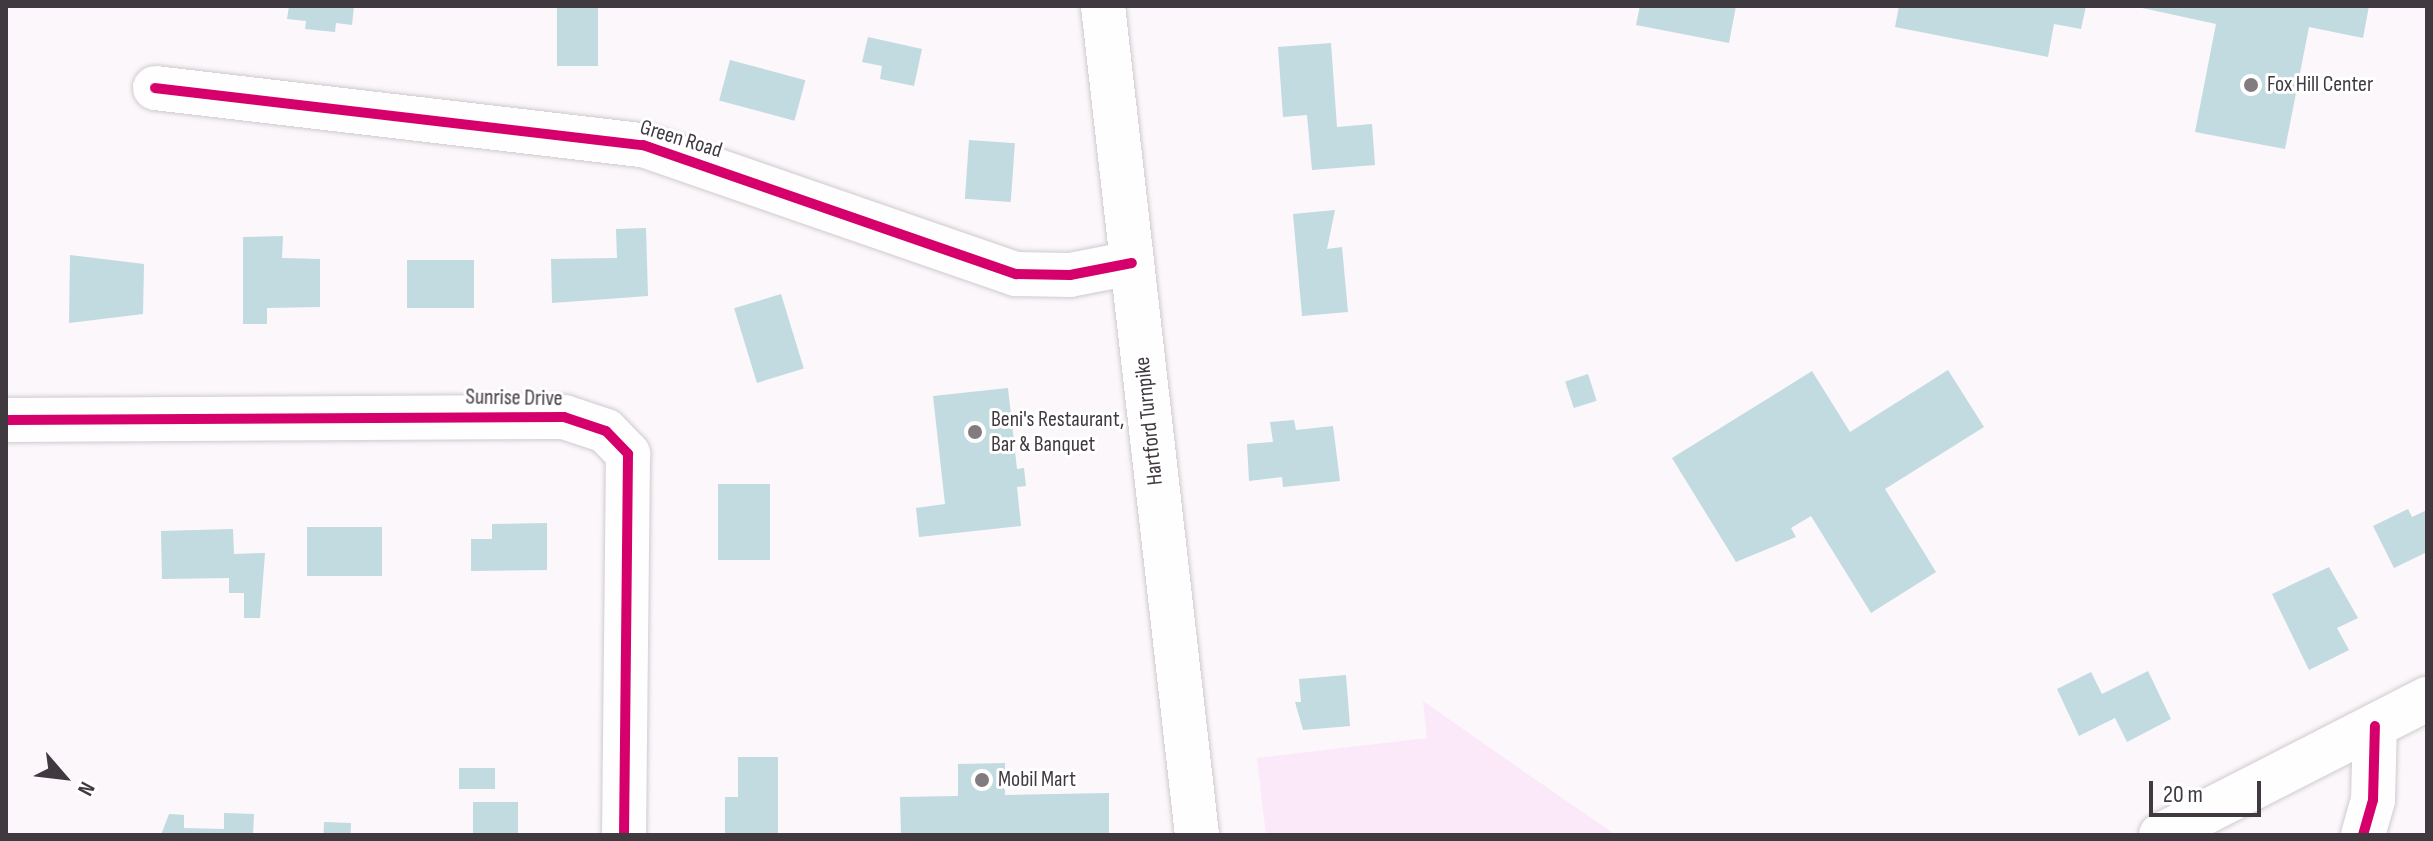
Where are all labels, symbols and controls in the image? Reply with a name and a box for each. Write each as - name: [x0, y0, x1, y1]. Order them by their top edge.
- place label: Fox Hill Center: [2267, 72, 2373, 98]
- marker: Fox Hill Center: [2242, 76, 2260, 94]
- street label: Green Road: [637, 114, 725, 164]
- street label: Hartford Turnpike: [1129, 355, 1169, 487]
- street label: Sunrise Drive: [465, 384, 563, 412]
- place label: Beni's Restaurant, Bar & Banquet: [991, 406, 1124, 458]
- marker: Beni's Restaurant, Bar & Banquet: [966, 423, 984, 441]
- north arrow: [24, 737, 104, 817]
- scale bar: [2153, 765, 2265, 815]
- place label: Mobil Mart: [998, 767, 1076, 793]
- marker: Mobil Mart: [973, 771, 991, 789]
- text: N: [71, 777, 100, 800]
- text: 20 m: [2163, 780, 2203, 809]

